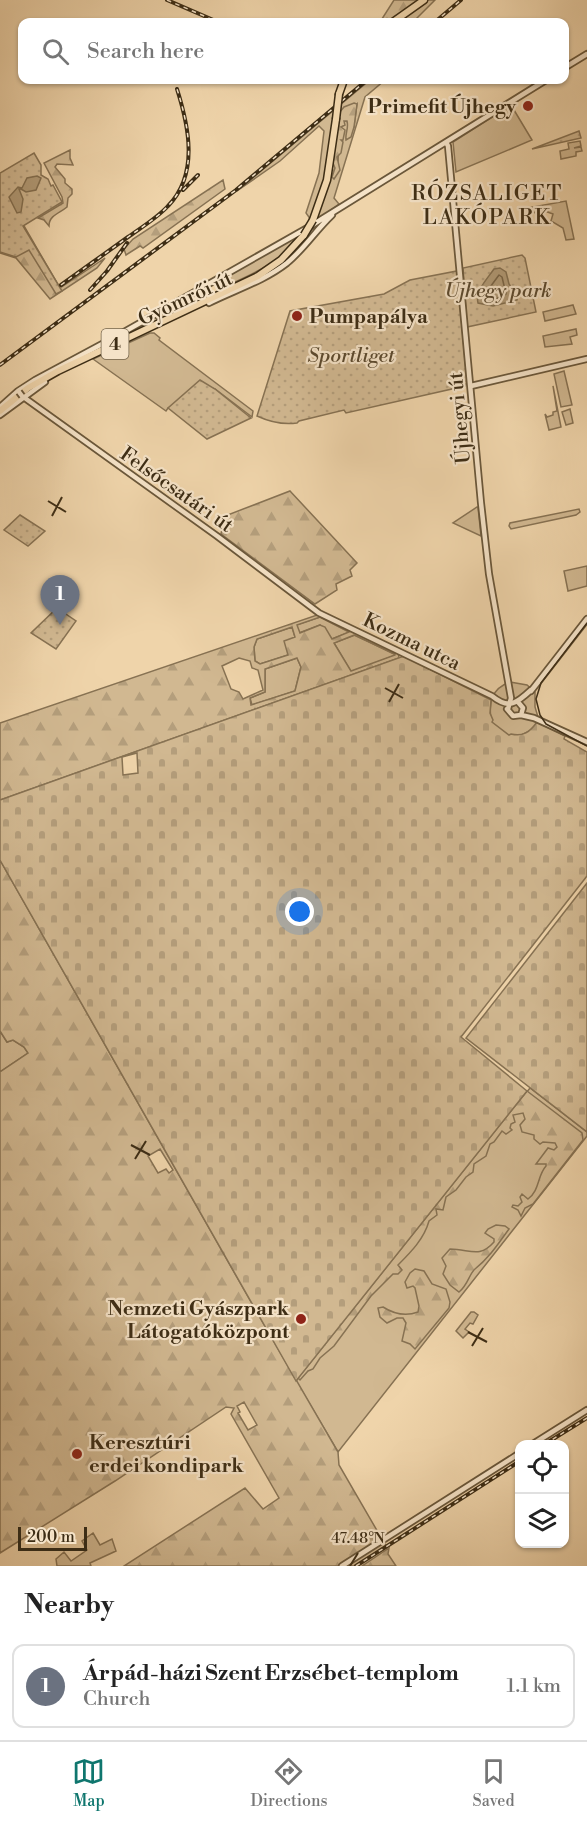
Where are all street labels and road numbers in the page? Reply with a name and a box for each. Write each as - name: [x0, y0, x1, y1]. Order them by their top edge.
- street label: Gyömrői út: [134, 267, 237, 332]
- road number: 4: [102, 329, 128, 359]
- street label: Újhegyi út: [443, 371, 477, 465]
- street label: Felsőcsatári út: [115, 442, 238, 538]
- street label: Kozma utca: [358, 608, 465, 677]

